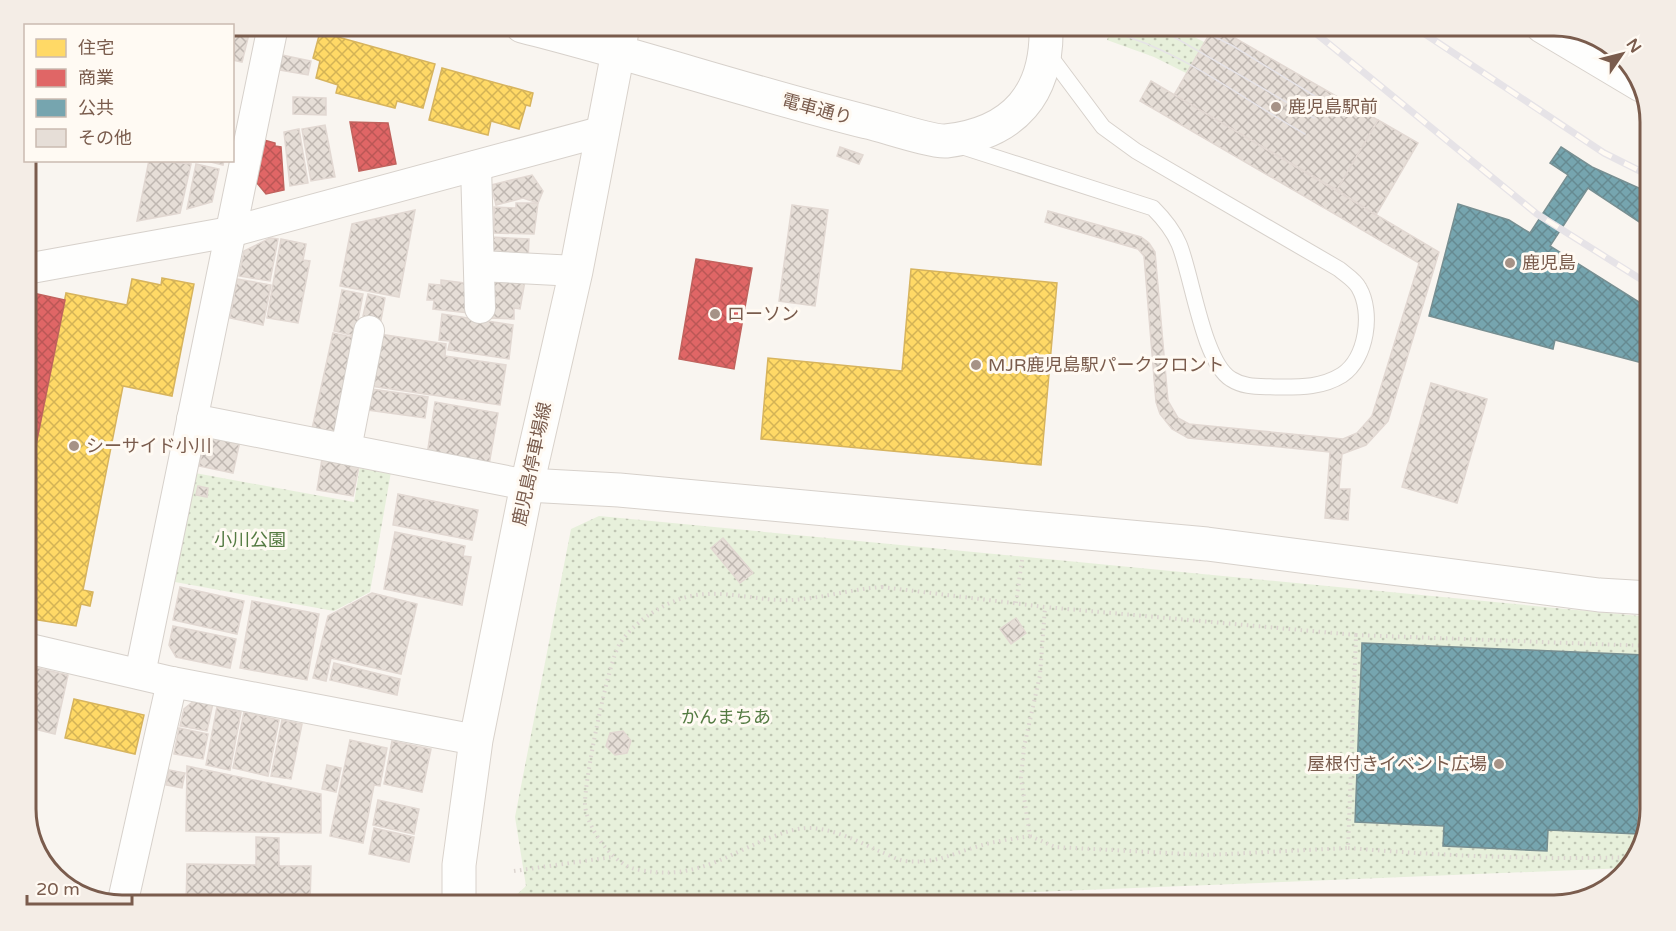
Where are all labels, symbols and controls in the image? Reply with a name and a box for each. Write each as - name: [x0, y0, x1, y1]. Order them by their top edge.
- legend: [24, 24, 234, 162]
- north arrow: [1592, 24, 1652, 84]
- text: N: [1622, 35, 1645, 57]
- text: 住宅: [78, 37, 114, 59]
- text: 商業: [78, 67, 114, 89]
- street label: 電車通り: [779, 89, 855, 129]
- place label: 鹿児島駅前: [1288, 96, 1378, 118]
- text: 公共: [78, 97, 114, 119]
- marker: 鹿児島駅前: [1269, 100, 1283, 114]
- text: その他: [78, 127, 132, 149]
- place label: 鹿児島: [1522, 252, 1576, 274]
- marker: 鹿児島: [1503, 256, 1517, 270]
- place label: ローソン: [727, 303, 799, 325]
- marker: ローソン: [708, 307, 722, 321]
- place label: MJR鹿児島駅パークフロント: [988, 354, 1225, 376]
- marker: MJR鹿児島駅パークフロント: [969, 358, 983, 372]
- street label: 鹿児島停車場線: [508, 400, 556, 528]
- place label: シーサイド小川: [86, 435, 212, 457]
- marker: シーサイド小川: [67, 439, 81, 453]
- park label: 小川公園: [214, 529, 286, 551]
- park label: かんまちあ: [681, 706, 771, 728]
- place label: 屋根付きイベント広場: [1307, 753, 1487, 775]
- marker: 屋根付きイベント広場: [1492, 757, 1506, 771]
- scale bar: [27, 868, 132, 906]
- text: 20 m: [36, 878, 80, 900]

